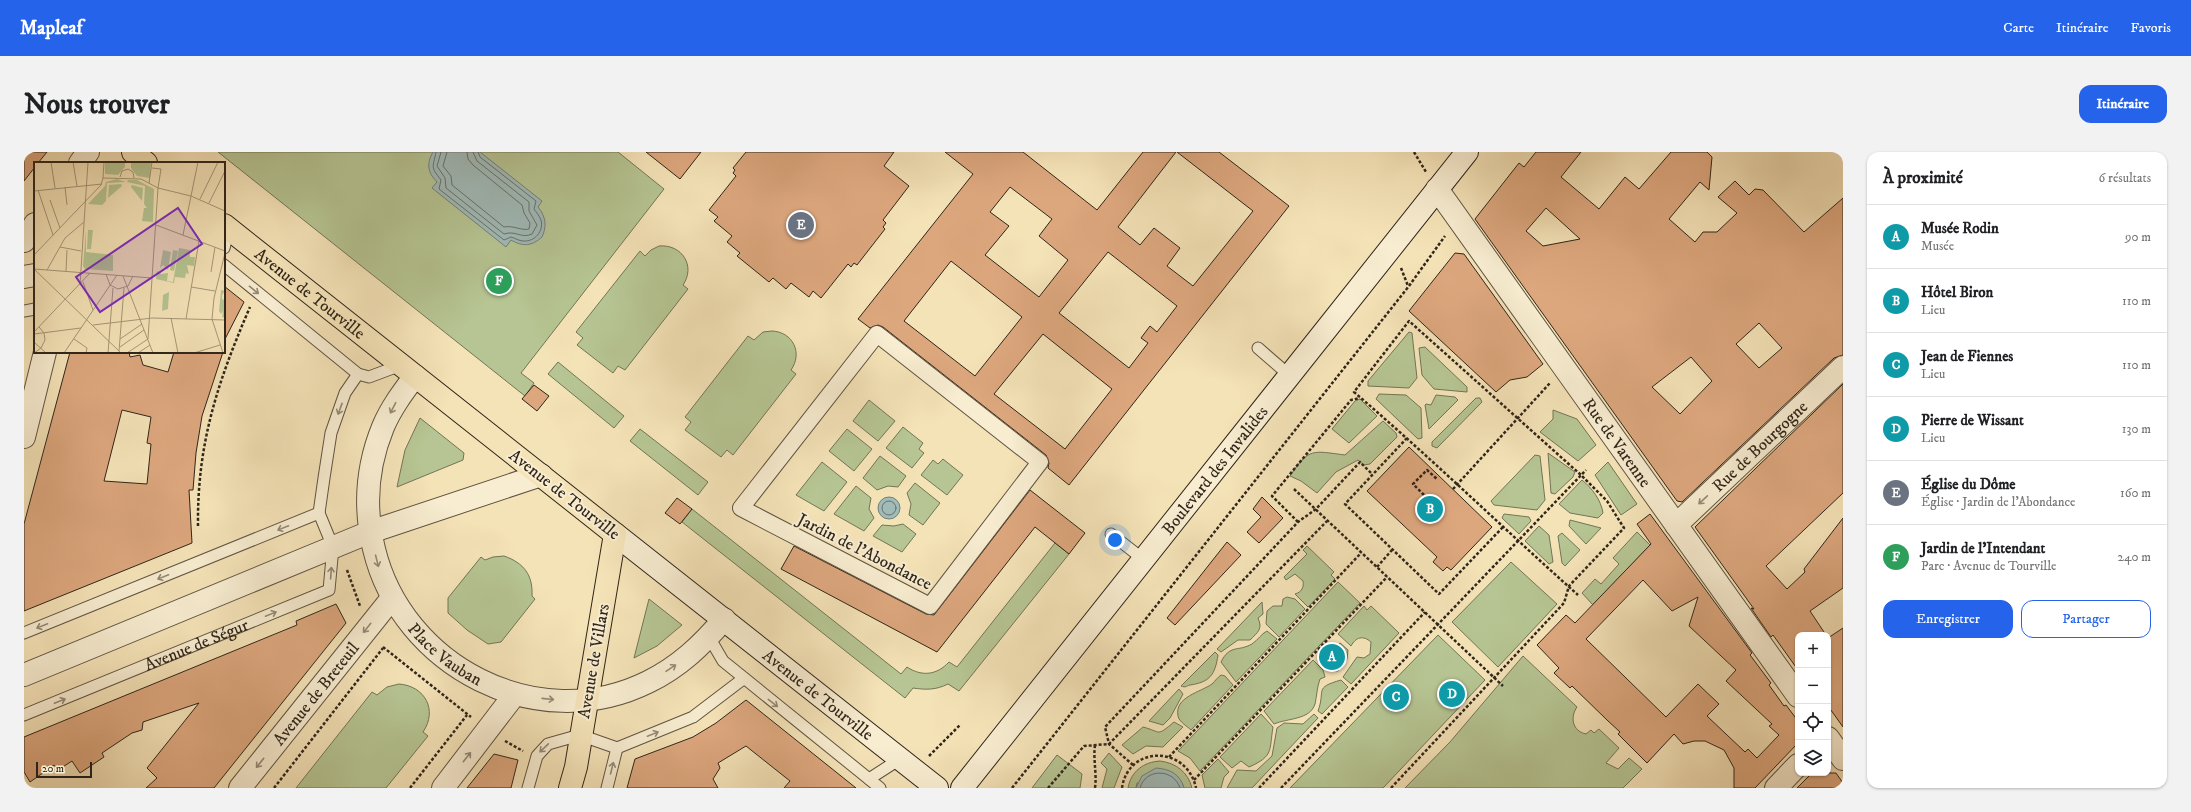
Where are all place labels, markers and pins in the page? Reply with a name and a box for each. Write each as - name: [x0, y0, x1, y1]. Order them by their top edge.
- pin: E: [788, 210, 814, 240]
- pin: F: [486, 266, 512, 296]
- pin: B: [1417, 494, 1443, 524]
- pin: A: [1319, 642, 1345, 672]
- pin: D: [1439, 679, 1465, 709]
- pin: C: [1383, 682, 1409, 712]

